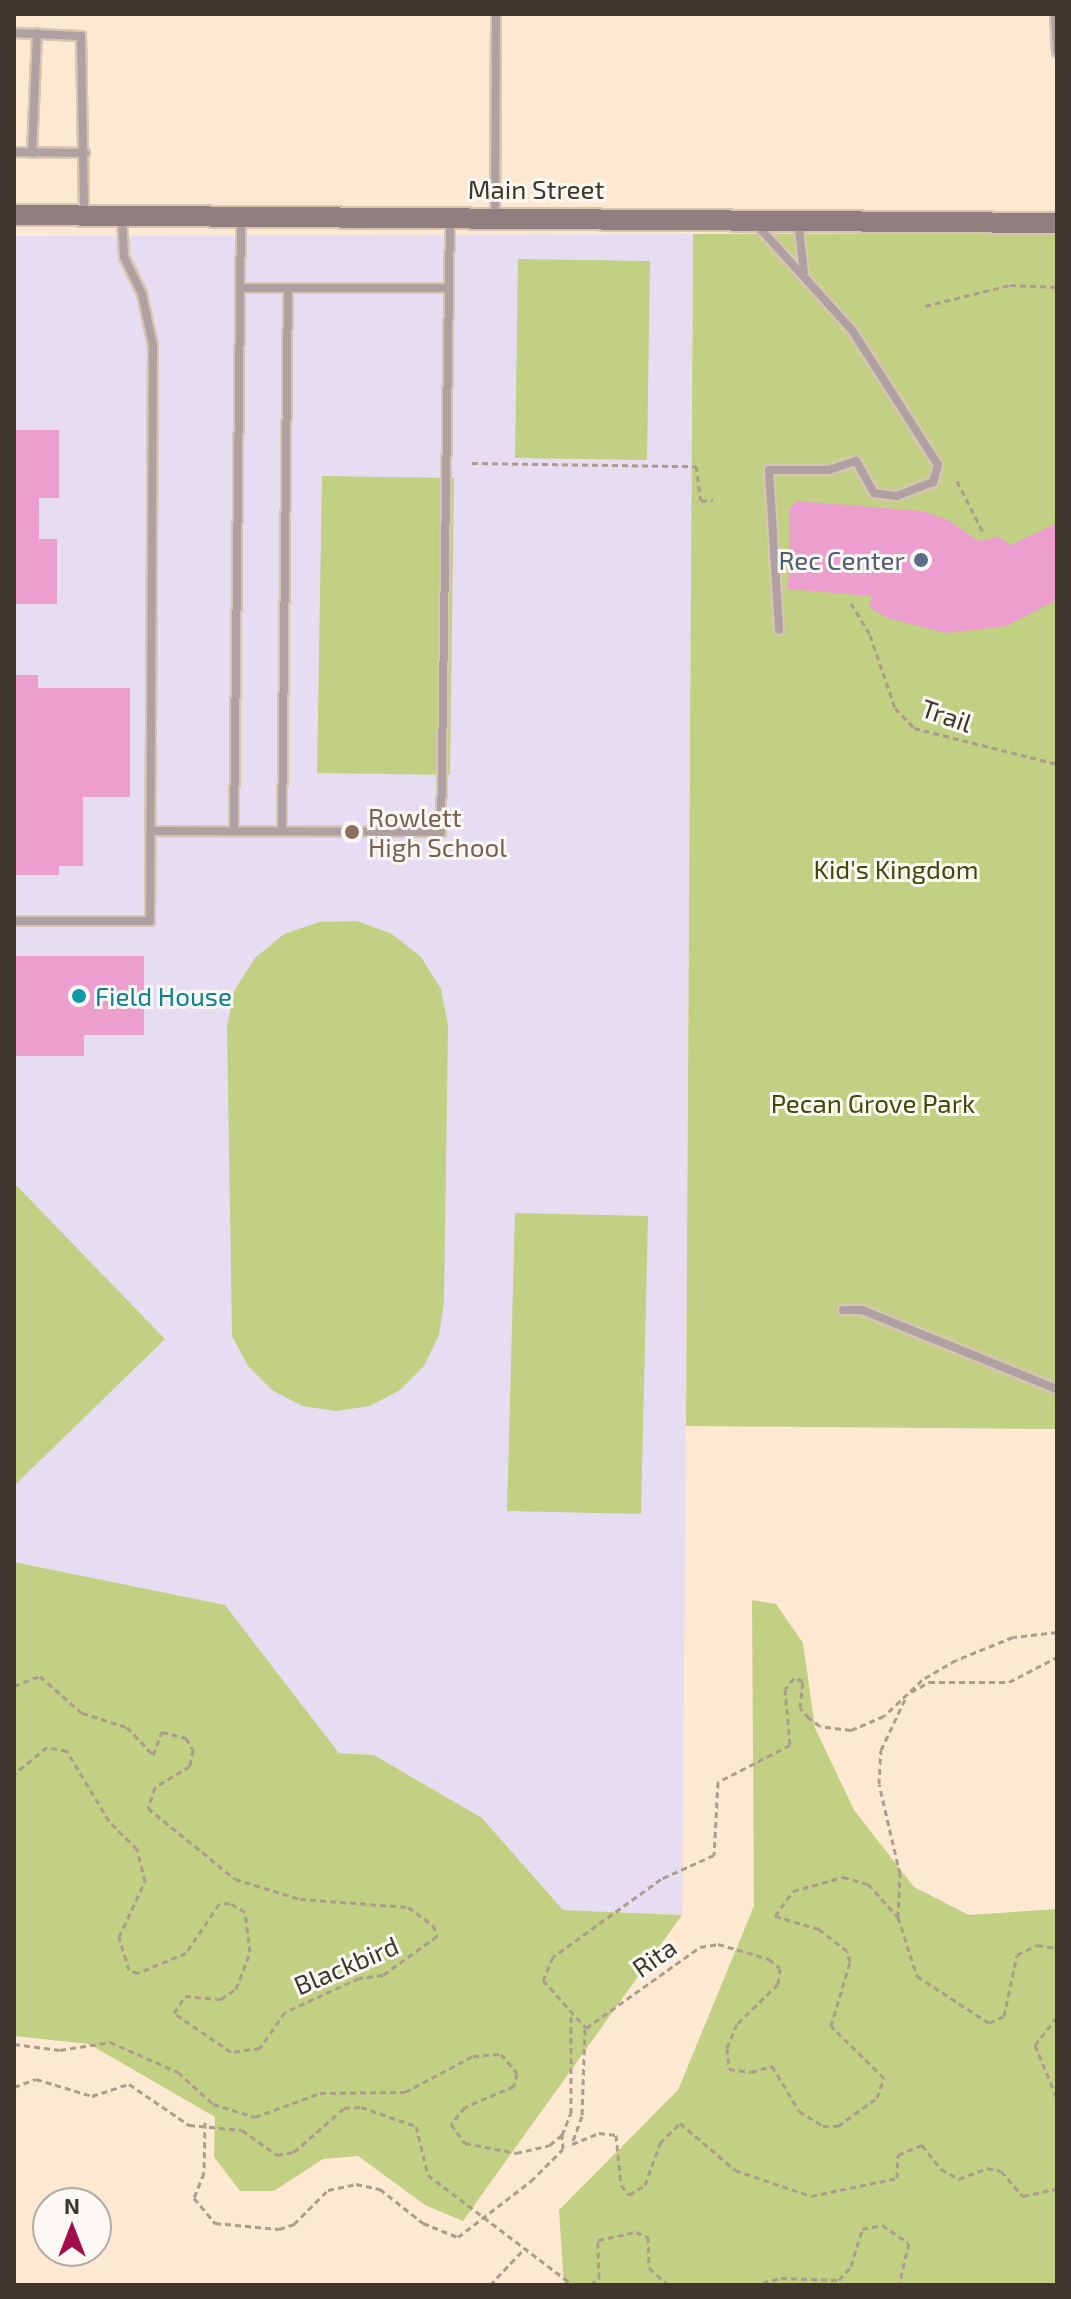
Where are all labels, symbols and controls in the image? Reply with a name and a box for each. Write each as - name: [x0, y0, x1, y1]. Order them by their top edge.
- street label: Main Street: [468, 173, 604, 205]
- place label: Rec Center: [778, 544, 905, 576]
- marker: Rec Center: [912, 551, 930, 569]
- street label: Trail: [918, 692, 976, 738]
- place label: Rowlett High School: [368, 801, 507, 862]
- marker: Rowlett High School: [343, 823, 361, 841]
- park label: Kid's Kingdom: [814, 853, 978, 885]
- place label: Field House: [95, 980, 232, 1012]
- marker: Field House: [70, 987, 88, 1005]
- park label: Pecan Grove Park: [771, 1087, 975, 1119]
- street label: Blackbird: [289, 1929, 403, 2001]
- street label: Rita: [626, 1931, 682, 1983]
- north arrow: [32, 2187, 112, 2267]
- text: N: [64, 2192, 80, 2218]

